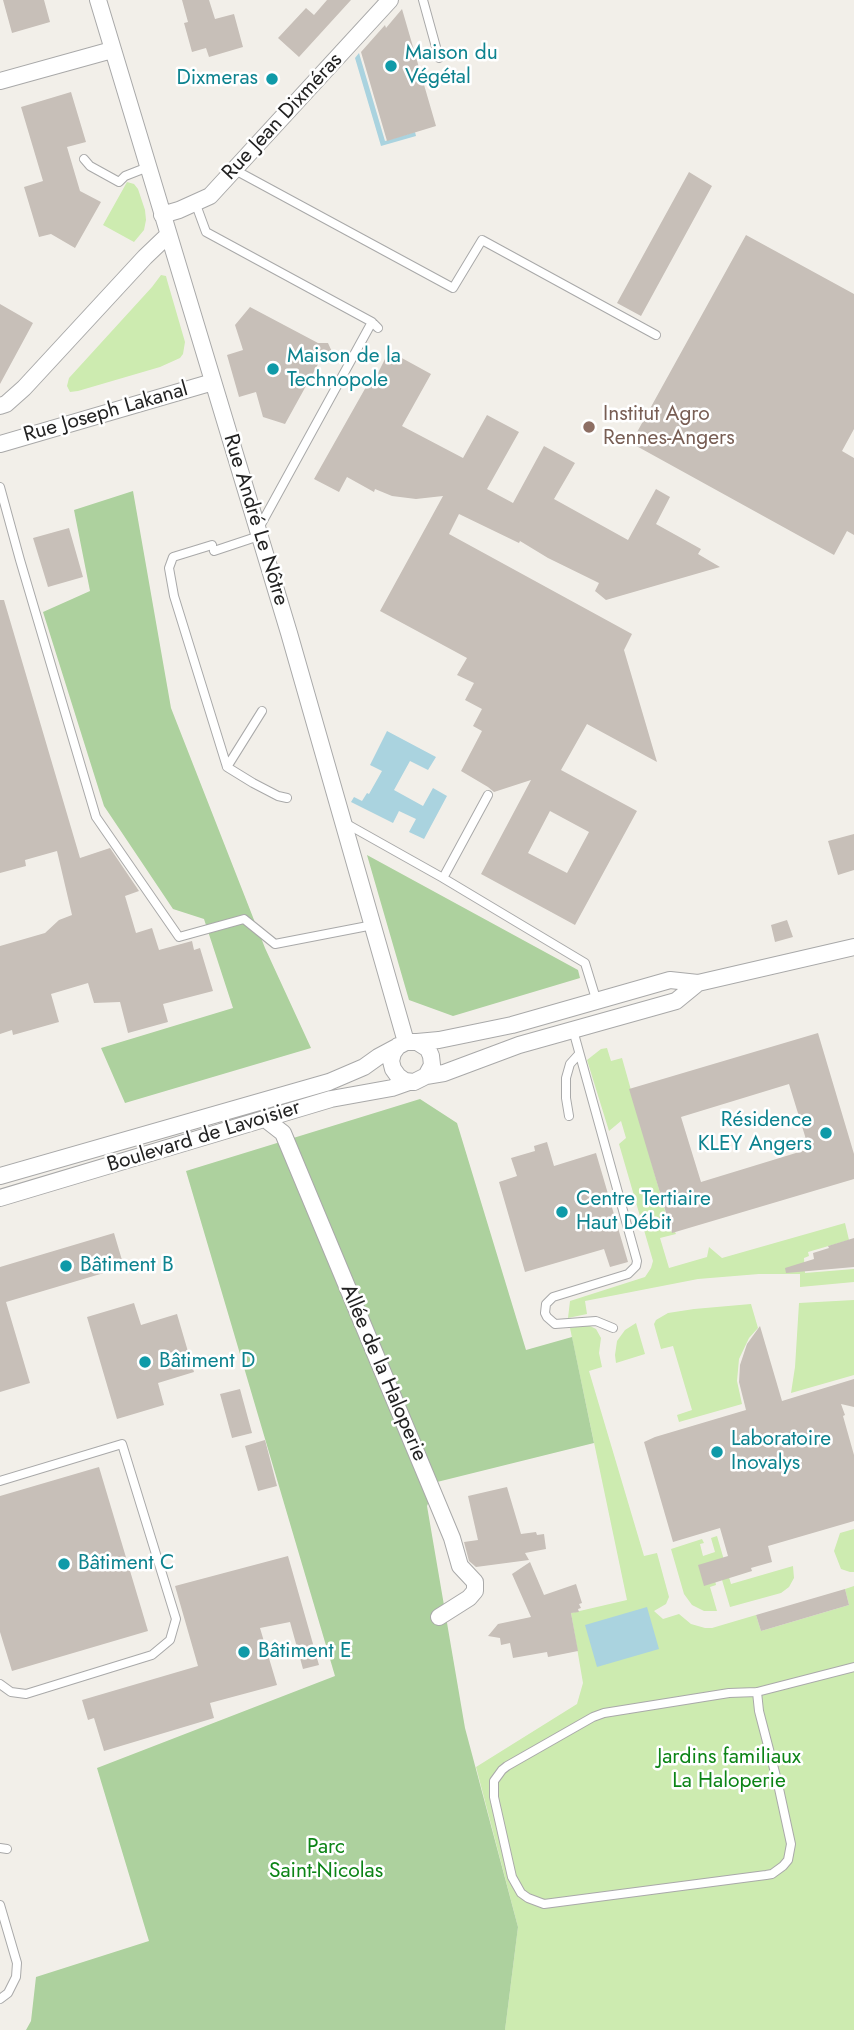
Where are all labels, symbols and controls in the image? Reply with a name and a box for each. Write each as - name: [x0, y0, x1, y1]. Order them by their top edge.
- place label: Maison du Végétal: [405, 41, 498, 91]
- street label: Rue Jean Dixméras: [218, 48, 348, 186]
- marker: Maison du Végétal: [383, 58, 399, 74]
- place label: Dixmeras: [176, 66, 258, 92]
- marker: Dixmeras: [264, 71, 280, 87]
- place label: Maison de la Technopole: [287, 344, 401, 394]
- marker: Maison de la Technopole: [265, 361, 281, 377]
- street label: Rue Joseph Lakanal: [21, 377, 191, 449]
- place label: Institut Agro Rennes-Angers: [603, 402, 735, 452]
- marker: Institut Agro Rennes-Angers: [581, 419, 597, 435]
- street label: Rue André Le Nôtre: [217, 431, 293, 609]
- street label: Boulevard de Lavoisier: [104, 1096, 304, 1178]
- place label: Résidence KLEY Angers: [698, 1108, 812, 1158]
- marker: Résidence KLEY Angers: [818, 1125, 834, 1141]
- place label: Centre Tertiaire Haut Débit: [576, 1187, 711, 1237]
- marker: Centre Tertiaire Haut Débit: [554, 1204, 570, 1220]
- place label: Bâtiment B: [80, 1253, 174, 1279]
- marker: Bâtiment B: [58, 1258, 74, 1274]
- street label: Allée de la Haloperie: [334, 1281, 432, 1465]
- place label: Bâtiment D: [159, 1349, 255, 1375]
- marker: Bâtiment D: [137, 1354, 153, 1370]
- place label: Laboratoire Inovalys: [731, 1427, 831, 1477]
- marker: Laboratoire Inovalys: [709, 1444, 725, 1460]
- place label: Bâtiment C: [78, 1551, 174, 1577]
- marker: Bâtiment C: [56, 1556, 72, 1572]
- place label: Bâtiment E: [258, 1639, 352, 1665]
- marker: Bâtiment E: [236, 1644, 252, 1660]
- park label: Jardins familiaux La Haloperie: [657, 1745, 801, 1795]
- park label: Parc Saint-Nicolas: [269, 1835, 383, 1885]

